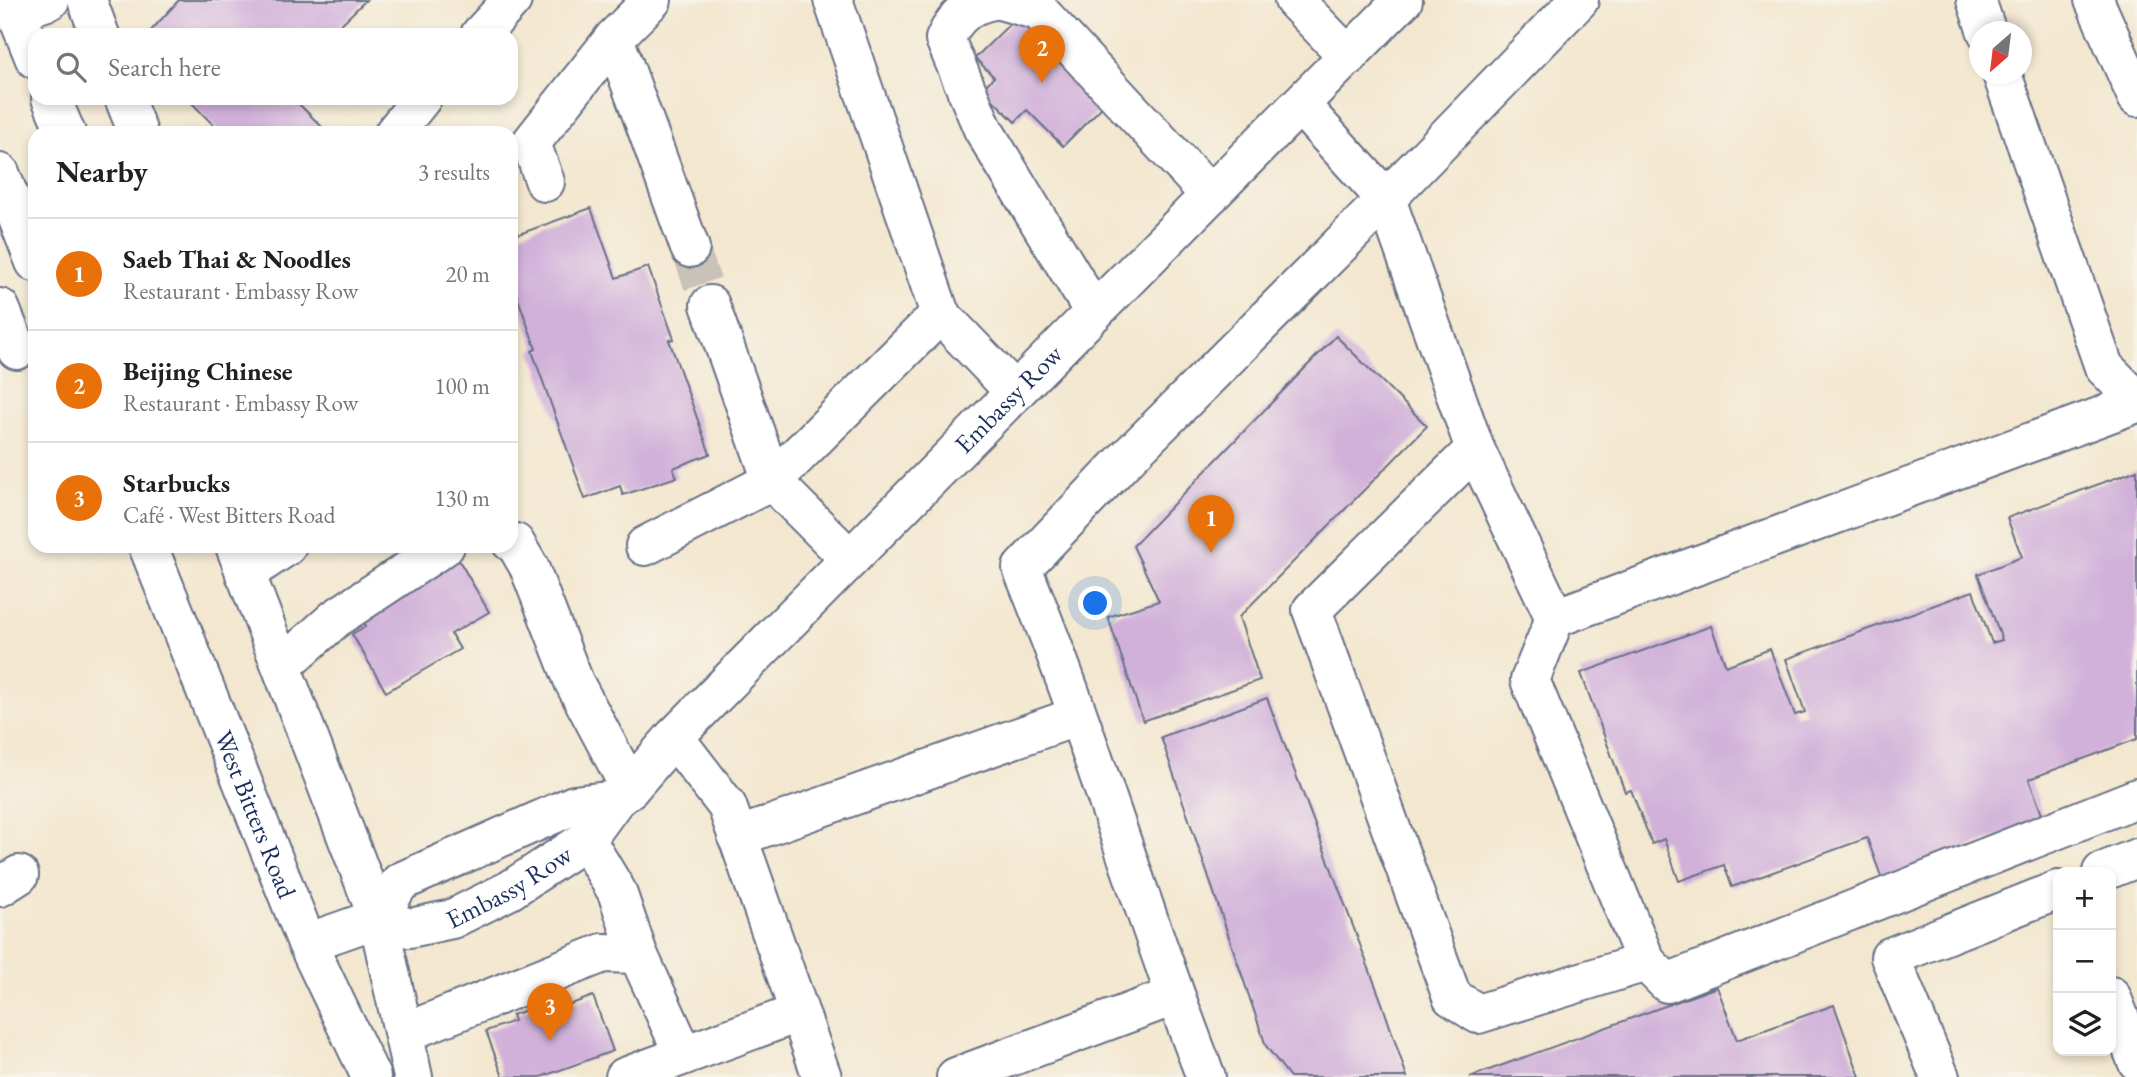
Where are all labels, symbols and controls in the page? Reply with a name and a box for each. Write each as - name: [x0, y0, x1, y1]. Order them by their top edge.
- north arrow: [1969, 21, 2032, 84]
- pin: 2: [1019, 25, 1065, 83]
- search box: [28, 28, 518, 105]
- icon: search: [52, 48, 90, 86]
- text: Search here: [108, 50, 221, 84]
- text: Nearby: [56, 152, 148, 191]
- text: 3 results: [418, 157, 490, 187]
- text: Saeb Thai & Noodles: [123, 242, 351, 276]
- text: 1: [73, 259, 85, 289]
- text: 20 m: [445, 259, 490, 289]
- text: Restaurant · Embassy Row: [123, 276, 358, 306]
- street label: Embassy Row: [947, 337, 1070, 461]
- text: Beijing Chinese: [123, 354, 293, 388]
- text: 2: [73, 371, 85, 401]
- text: 100 m: [434, 371, 490, 401]
- text: Restaurant · Embassy Row: [123, 388, 358, 418]
- text: Starbucks: [123, 466, 230, 500]
- text: 3: [73, 483, 85, 513]
- text: 130 m: [434, 483, 490, 513]
- pin: 1: [1188, 495, 1234, 553]
- text: Café · West Bitters Road: [123, 500, 335, 530]
- your location: [1078, 586, 1112, 620]
- street label: West Bitters Road: [207, 725, 305, 904]
- street label: Embassy Row: [440, 837, 578, 936]
- map controls: [2053, 867, 2116, 1056]
- button: +: [2053, 867, 2116, 930]
- button: −: [2053, 930, 2116, 993]
- pin: 3: [527, 983, 573, 1041]
- button: layers: [2053, 993, 2116, 1056]

